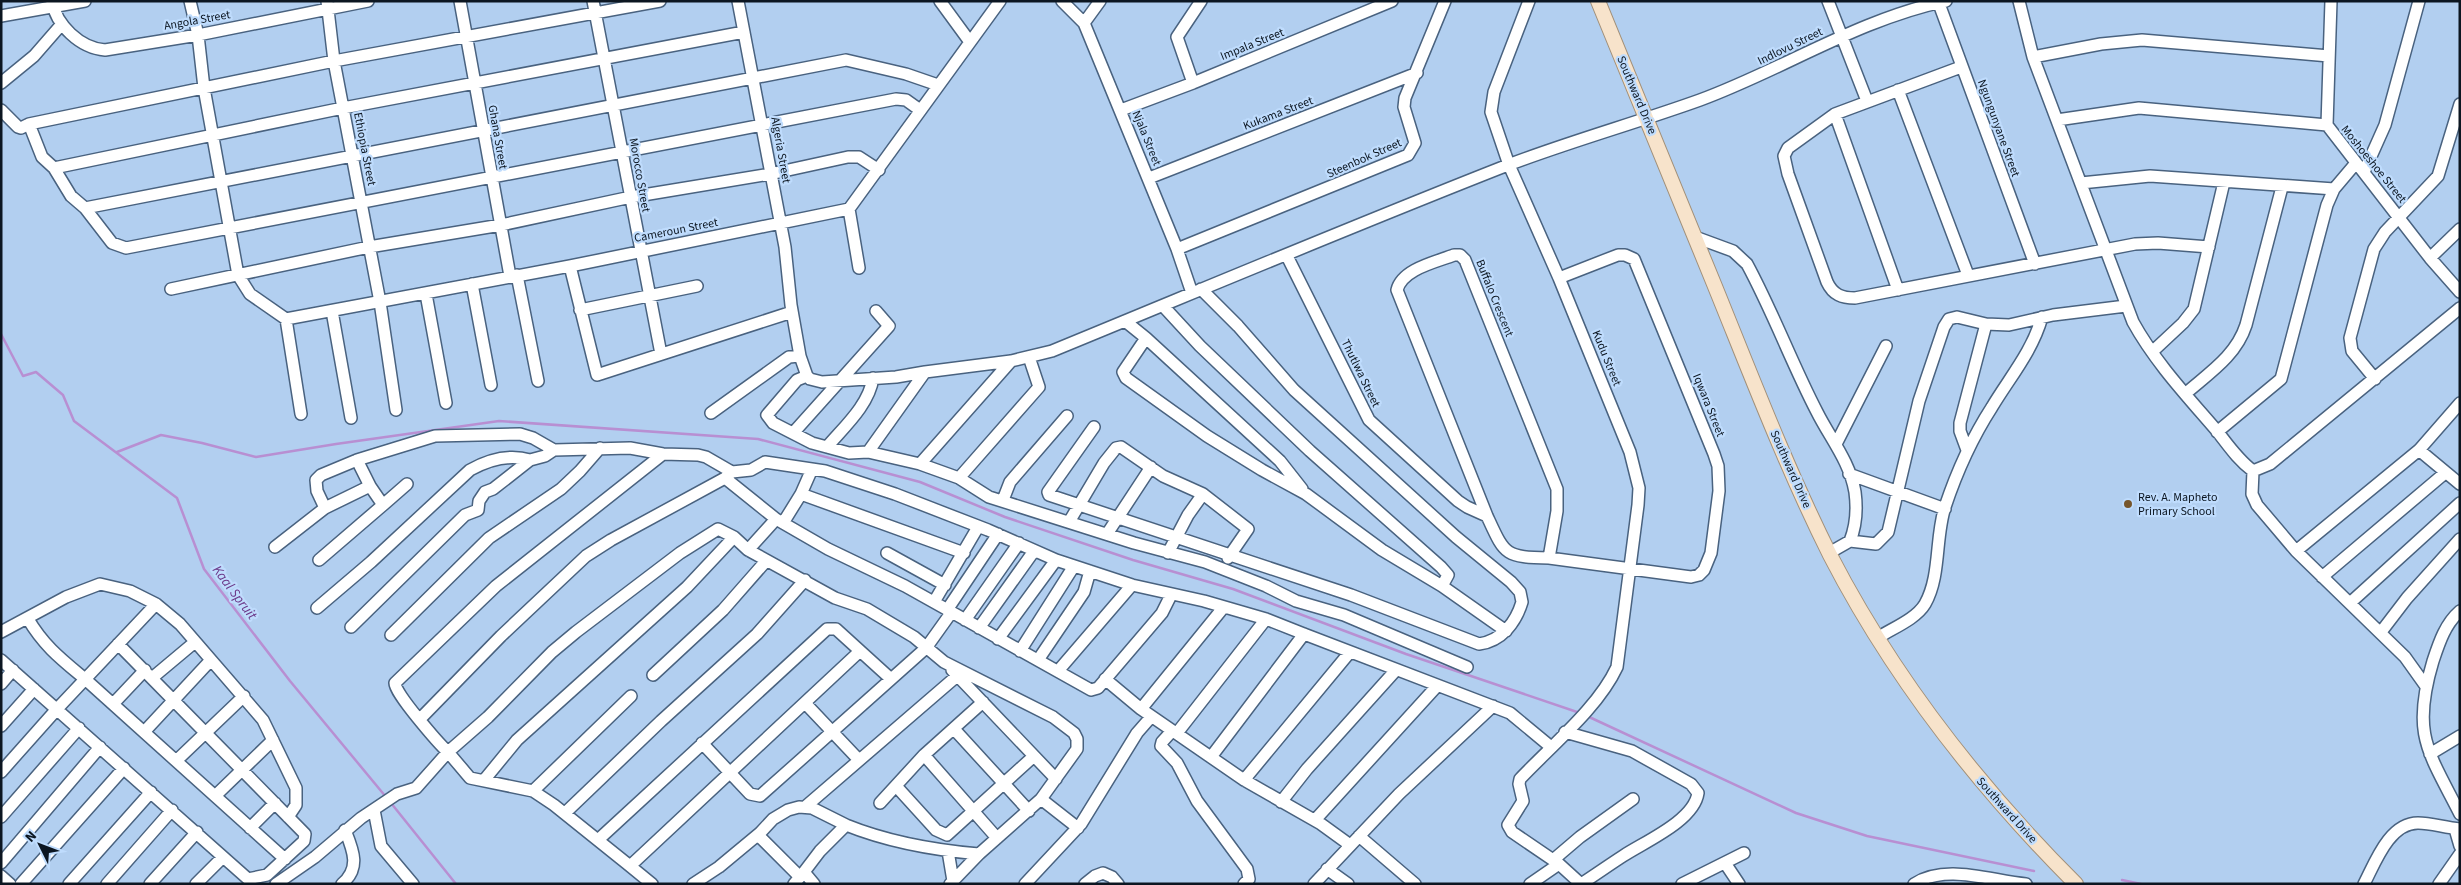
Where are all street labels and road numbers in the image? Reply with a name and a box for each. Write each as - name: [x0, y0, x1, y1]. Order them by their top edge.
- street label: Angola Street: [163, 6, 232, 35]
- street label: Indlovu Street: [1755, 23, 1826, 70]
- street label: Impala Street: [1218, 24, 1287, 65]
- street label: Southward Drive: [1612, 53, 1661, 137]
- street label: Ngungunyane Street: [1973, 77, 2024, 179]
- street label: Kukama Street: [1241, 92, 1316, 135]
- street label: Ghana Street: [483, 104, 512, 171]
- street label: Njala Street: [1128, 108, 1165, 168]
- street label: Ethiopia Street: [349, 111, 380, 187]
- street label: Algeria Street: [766, 116, 795, 185]
- street label: Moshoeshoe Street: [2337, 122, 2410, 207]
- street label: Steenbok Street: [1324, 134, 1404, 182]
- street label: Morocco Street: [625, 137, 654, 214]
- street label: Cameroun Street: [633, 214, 719, 247]
- street label: Buffalo Crescent: [1471, 257, 1518, 339]
- street label: Kudu Street: [1588, 328, 1625, 389]
- street label: Thutlwa Street: [1337, 336, 1384, 410]
- street label: Iqwara Street: [1688, 371, 1729, 439]
- street label: Southward Drive: [1766, 428, 1815, 511]
- street label: Southward Drive: [1972, 774, 2041, 847]

